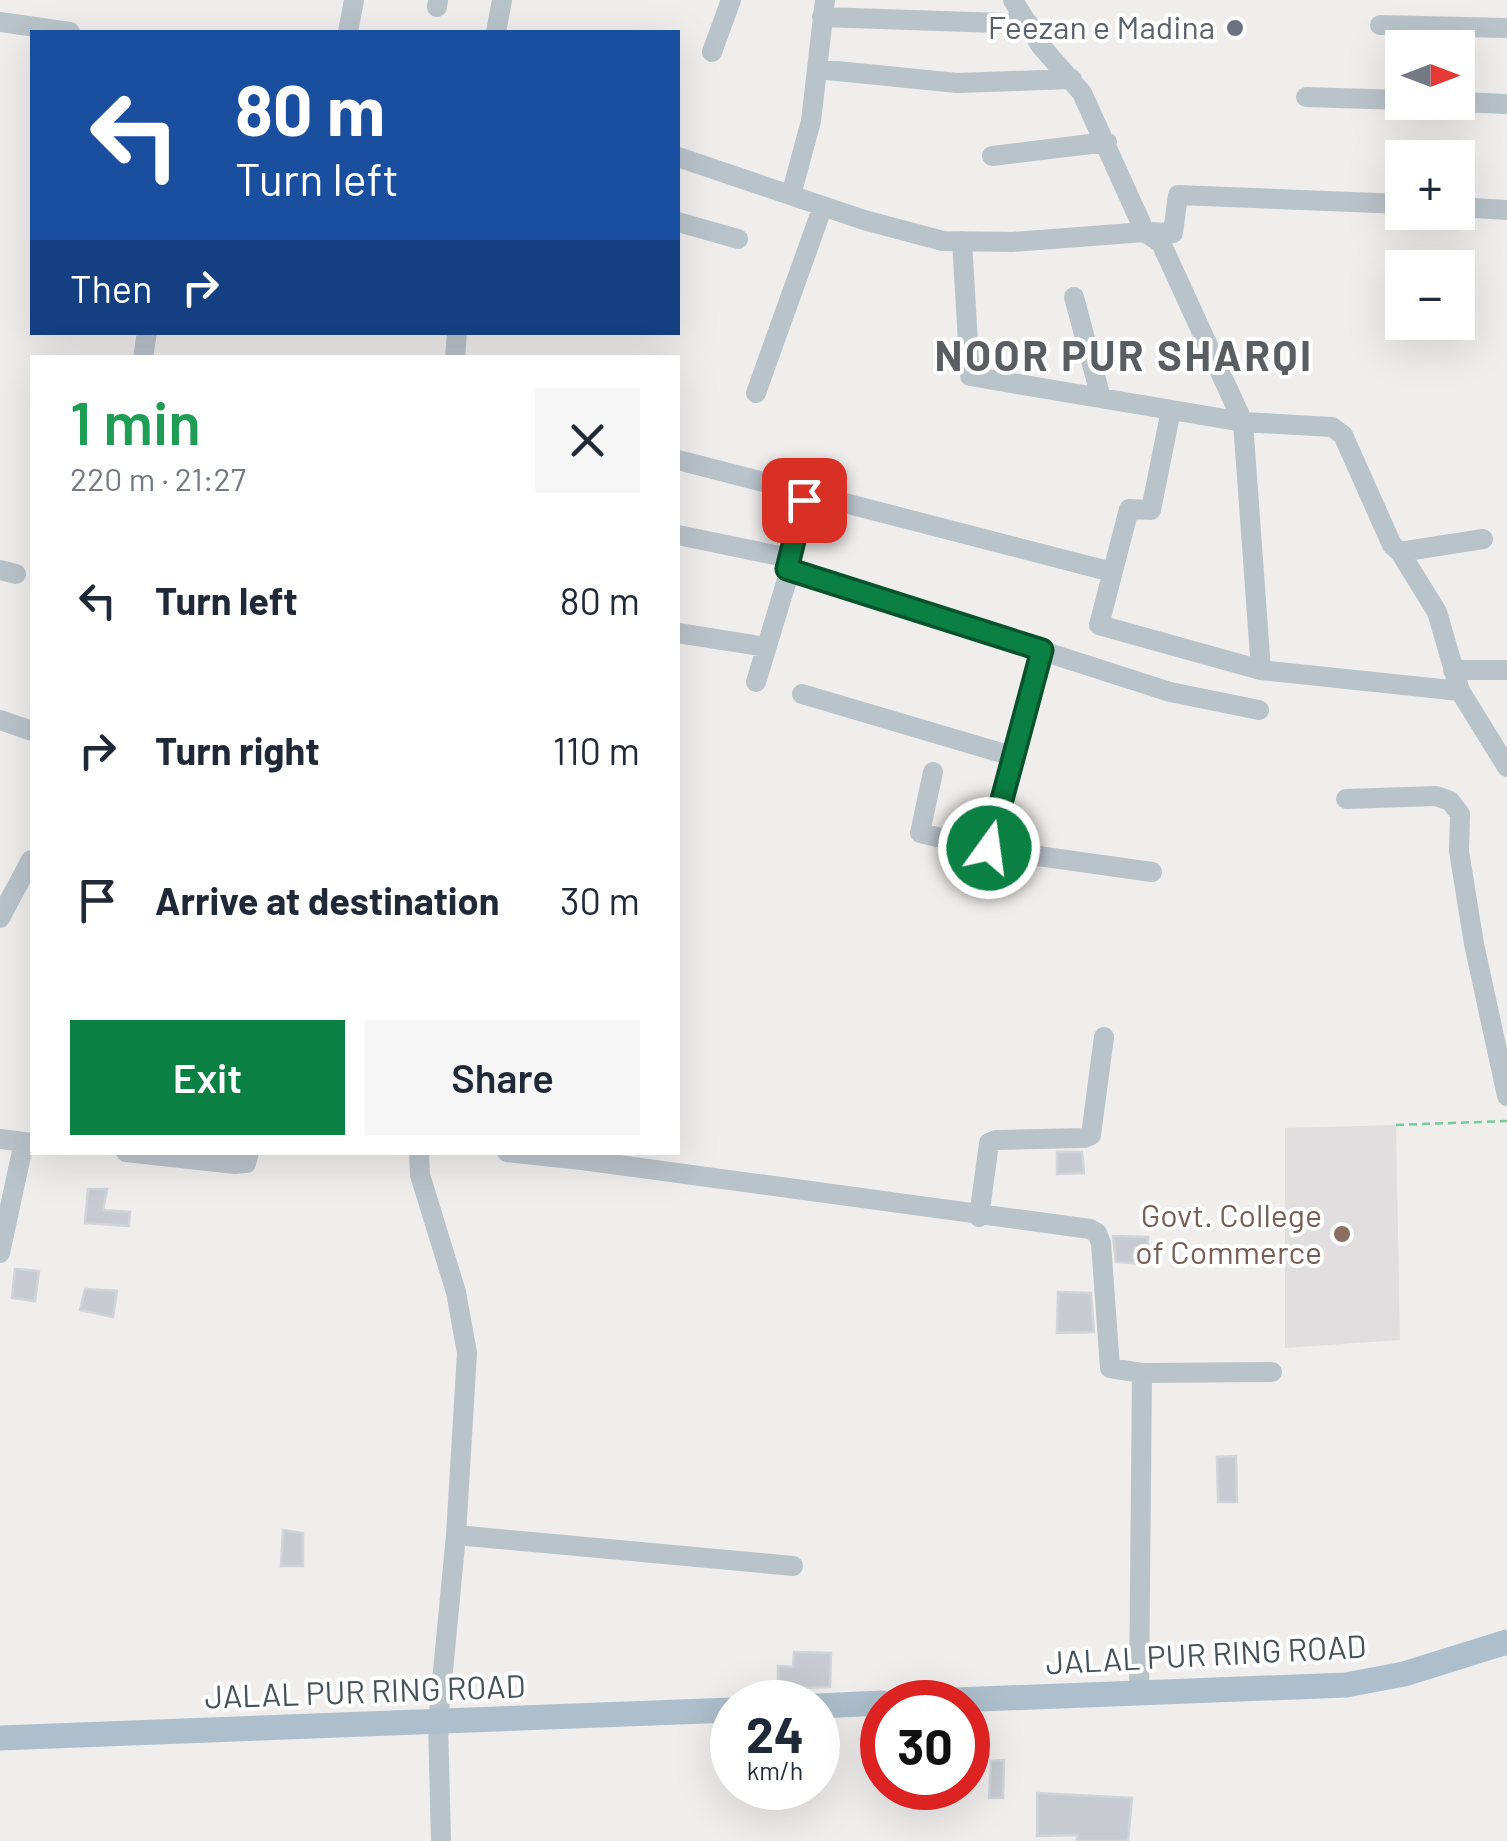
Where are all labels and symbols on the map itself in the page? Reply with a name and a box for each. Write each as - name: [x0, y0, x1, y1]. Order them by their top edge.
- place label: Feezan e Madina: [988, 7, 1215, 45]
- marker: Feezan e Madina: [1224, 17, 1246, 39]
- north arrow: [1385, 30, 1475, 120]
- district label: NOOR PUR SHARQI: [935, 329, 1313, 379]
- pin: [762, 458, 847, 543]
- position arrow: [937, 796, 1041, 900]
- place label: Govt. College of Commerce: [1135, 1195, 1322, 1270]
- marker: Govt. College of Commerce: [1331, 1223, 1353, 1245]
- street label: JALAL PUR RING ROAD: [1045, 1626, 1367, 1680]
- street label: JALAL PUR RING ROAD: [204, 1665, 526, 1715]
- speed limit sign: 30: [860, 1680, 990, 1810]

